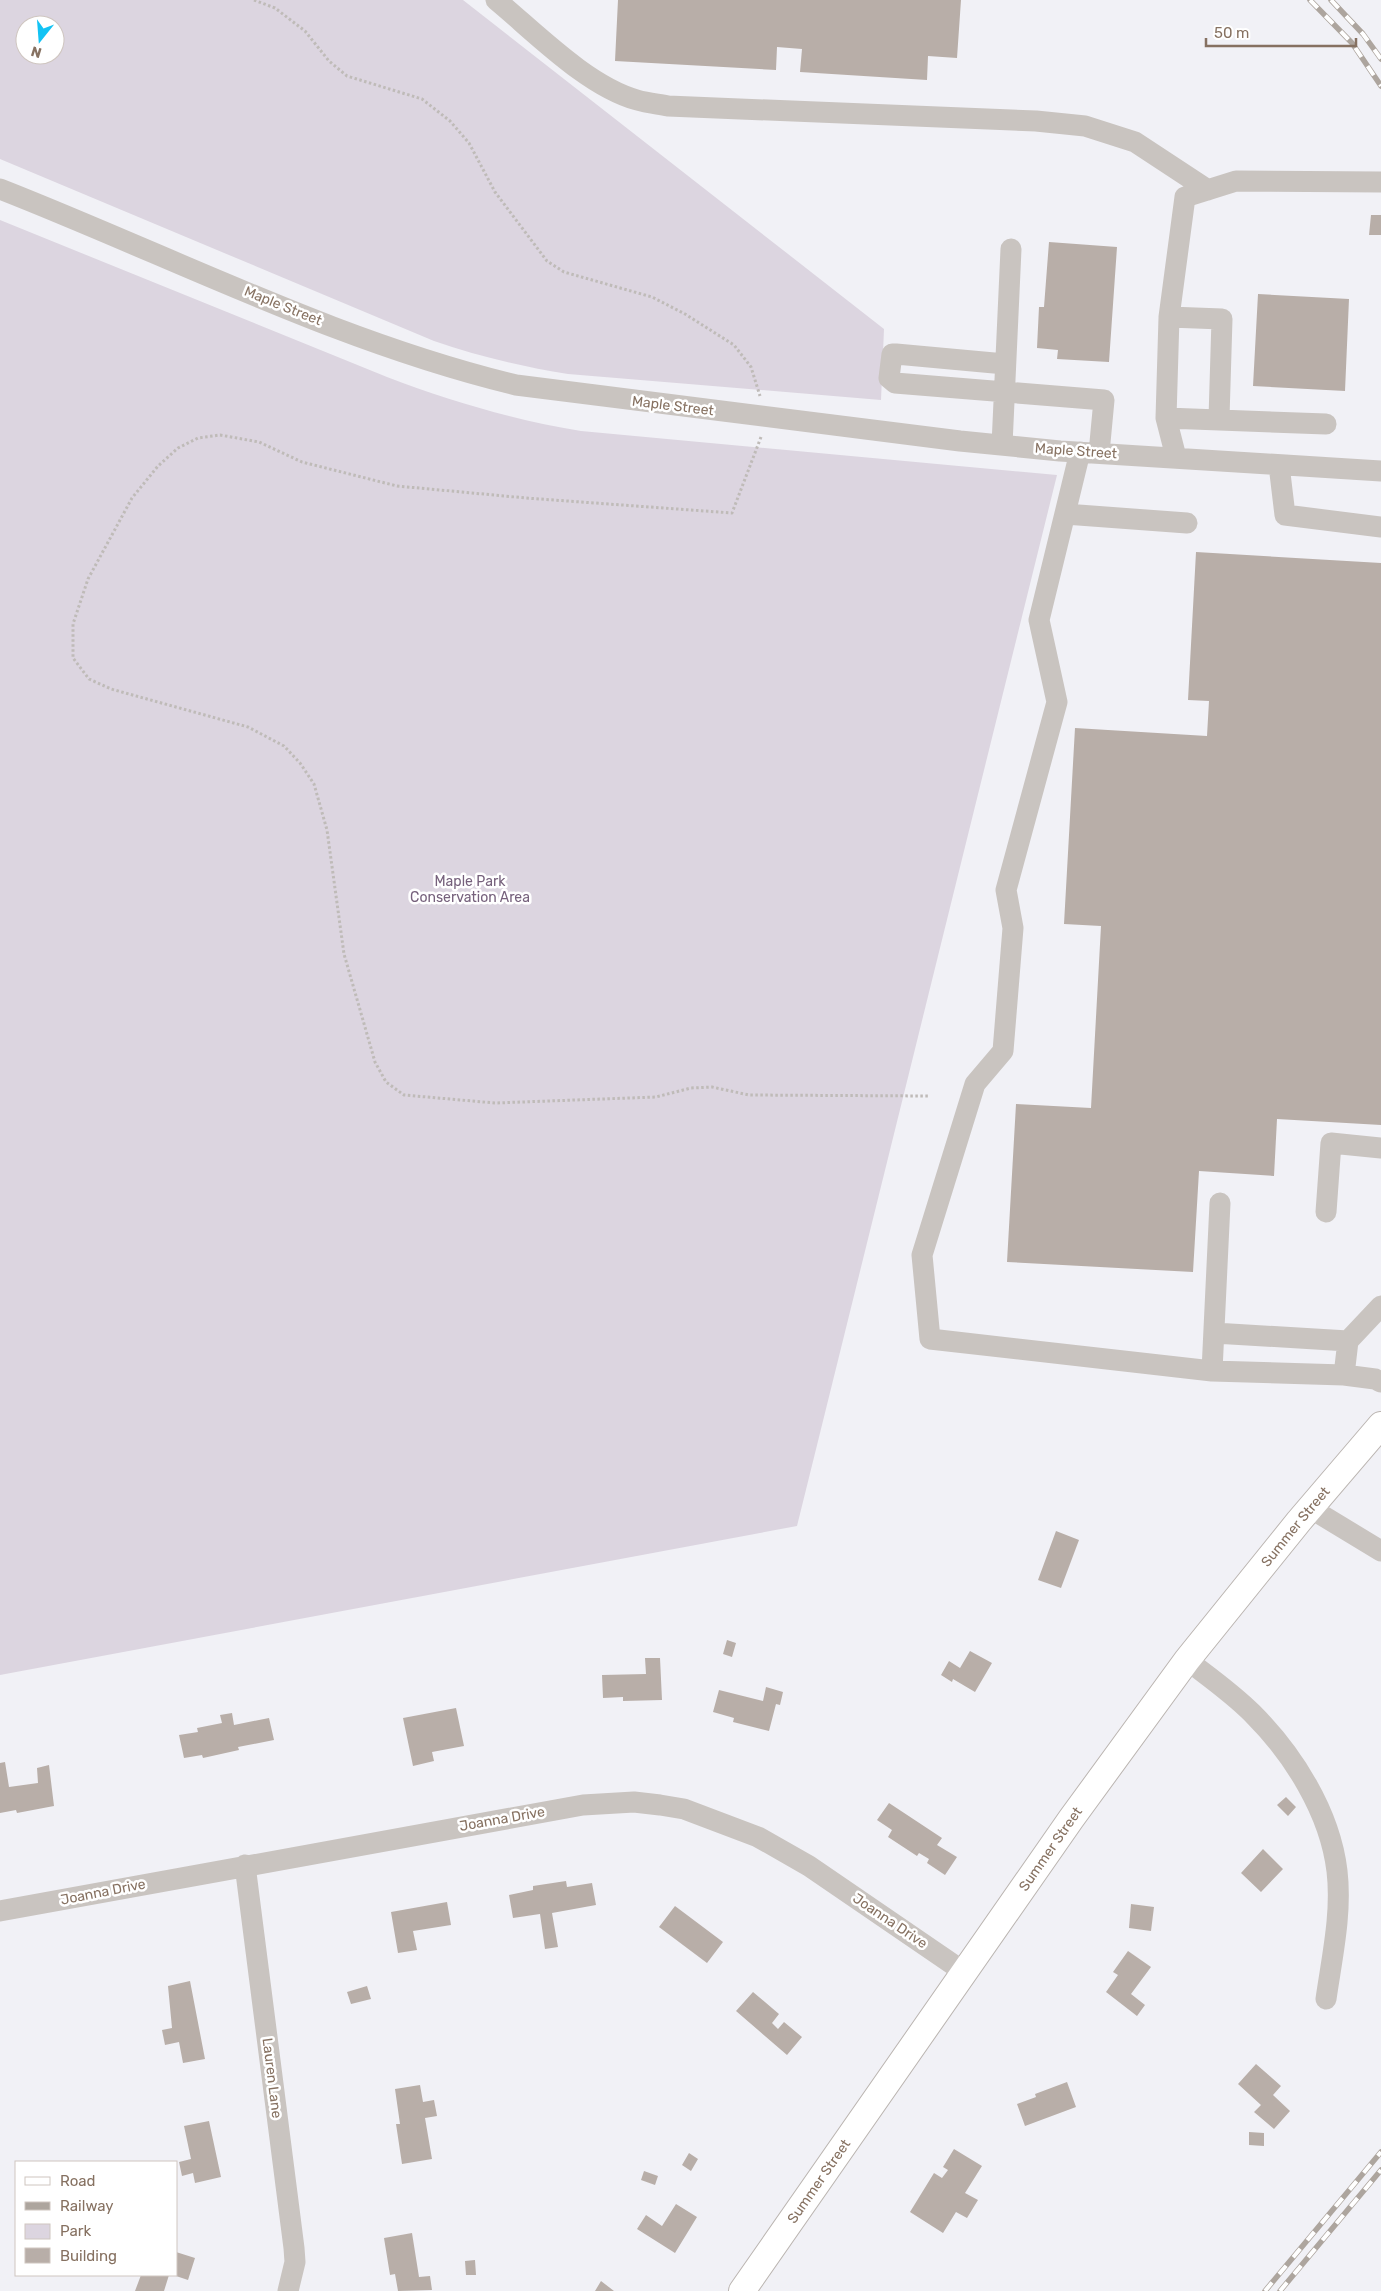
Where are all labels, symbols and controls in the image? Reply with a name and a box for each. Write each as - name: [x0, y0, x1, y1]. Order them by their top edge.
- north arrow: [15, 15, 65, 65]
- scale bar: [1206, 15, 1356, 47]
- text: 50 m: [1214, 24, 1249, 42]
- text: N: [29, 42, 44, 62]
- street label: Maple Street: [242, 283, 325, 329]
- street label: Maple Street: [631, 393, 715, 420]
- street label: Maple Street: [1034, 440, 1118, 462]
- park label: Maple Park Conservation Area: [410, 873, 530, 906]
- street label: Summer Street: [1257, 1483, 1334, 1570]
- street label: Joanna Drive: [458, 1803, 546, 1835]
- street label: Summer Street: [1015, 1803, 1086, 1894]
- street label: Joanna Drive: [59, 1875, 147, 1909]
- street label: Joanna Drive: [849, 1890, 931, 1952]
- street label: Lauren Lane: [259, 2037, 285, 2119]
- street label: Summer Street: [783, 2135, 854, 2226]
- legend: [15, 2161, 178, 2276]
- text: Road: [60, 2172, 96, 2190]
- text: Railway: [60, 2197, 114, 2215]
- text: Park: [60, 2222, 91, 2240]
- text: Building: [60, 2247, 117, 2265]

